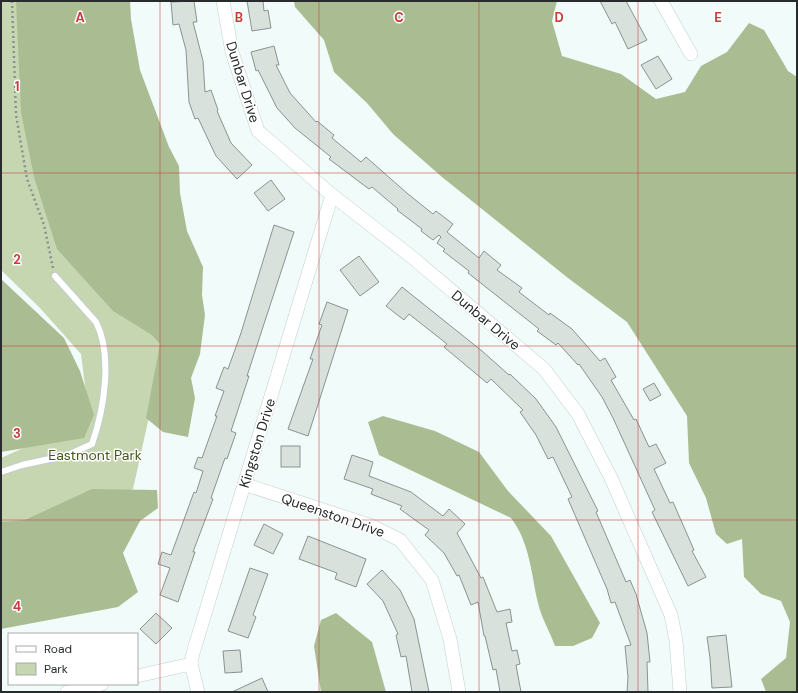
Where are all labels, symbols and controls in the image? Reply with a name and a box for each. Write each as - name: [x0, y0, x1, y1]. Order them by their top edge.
- text: A: [75, 9, 85, 26]
- text: B: [235, 9, 243, 26]
- text: C: [394, 9, 404, 26]
- text: D: [554, 9, 564, 26]
- text: E: [714, 9, 722, 26]
- street label: Dunbar Drive: [222, 39, 264, 125]
- text: 1: [15, 78, 19, 95]
- text: 2: [13, 251, 21, 268]
- street label: Dunbar Drive: [448, 286, 524, 354]
- street label: Kingston Drive: [235, 396, 279, 490]
- text: 3: [13, 425, 21, 442]
- park label: Eastmont Park: [48, 446, 142, 464]
- street label: Queenston Drive: [279, 489, 387, 541]
- text: 4: [13, 598, 21, 615]
- legend: [8, 633, 138, 685]
- text: Road: [44, 641, 72, 657]
- text: Park: [44, 661, 68, 677]

